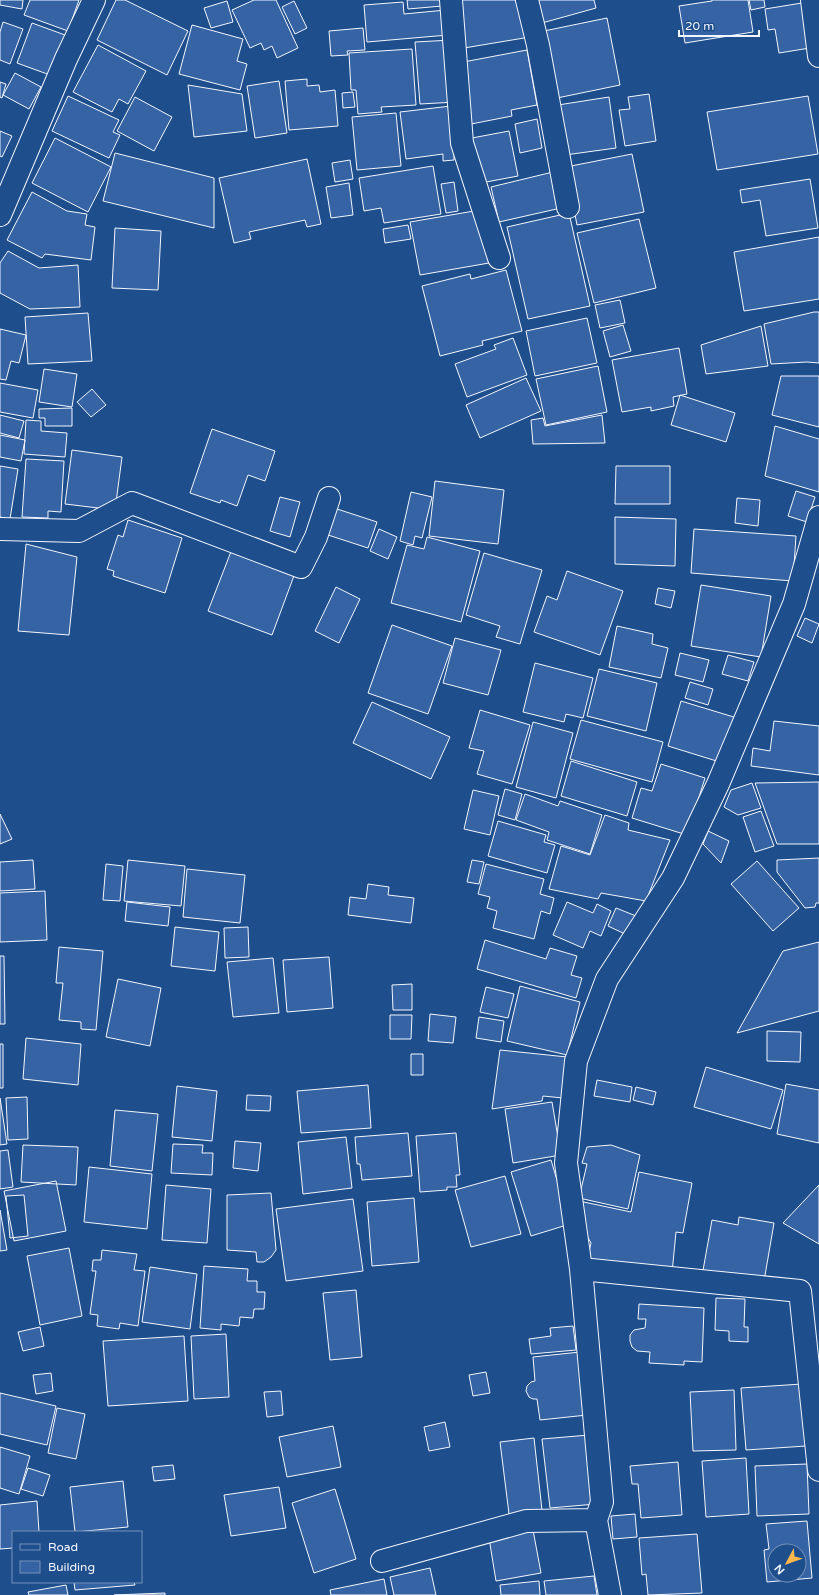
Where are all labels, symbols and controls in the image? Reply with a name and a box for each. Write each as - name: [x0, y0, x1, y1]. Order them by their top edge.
- scale bar: [679, 12, 759, 38]
- text: 20 m: [685, 19, 714, 33]
- legend: [12, 1531, 142, 1583]
- text: Road: [48, 1540, 78, 1554]
- north arrow: [767, 1543, 807, 1583]
- text: Building: [48, 1560, 95, 1574]
- text: N: [772, 1562, 788, 1577]

